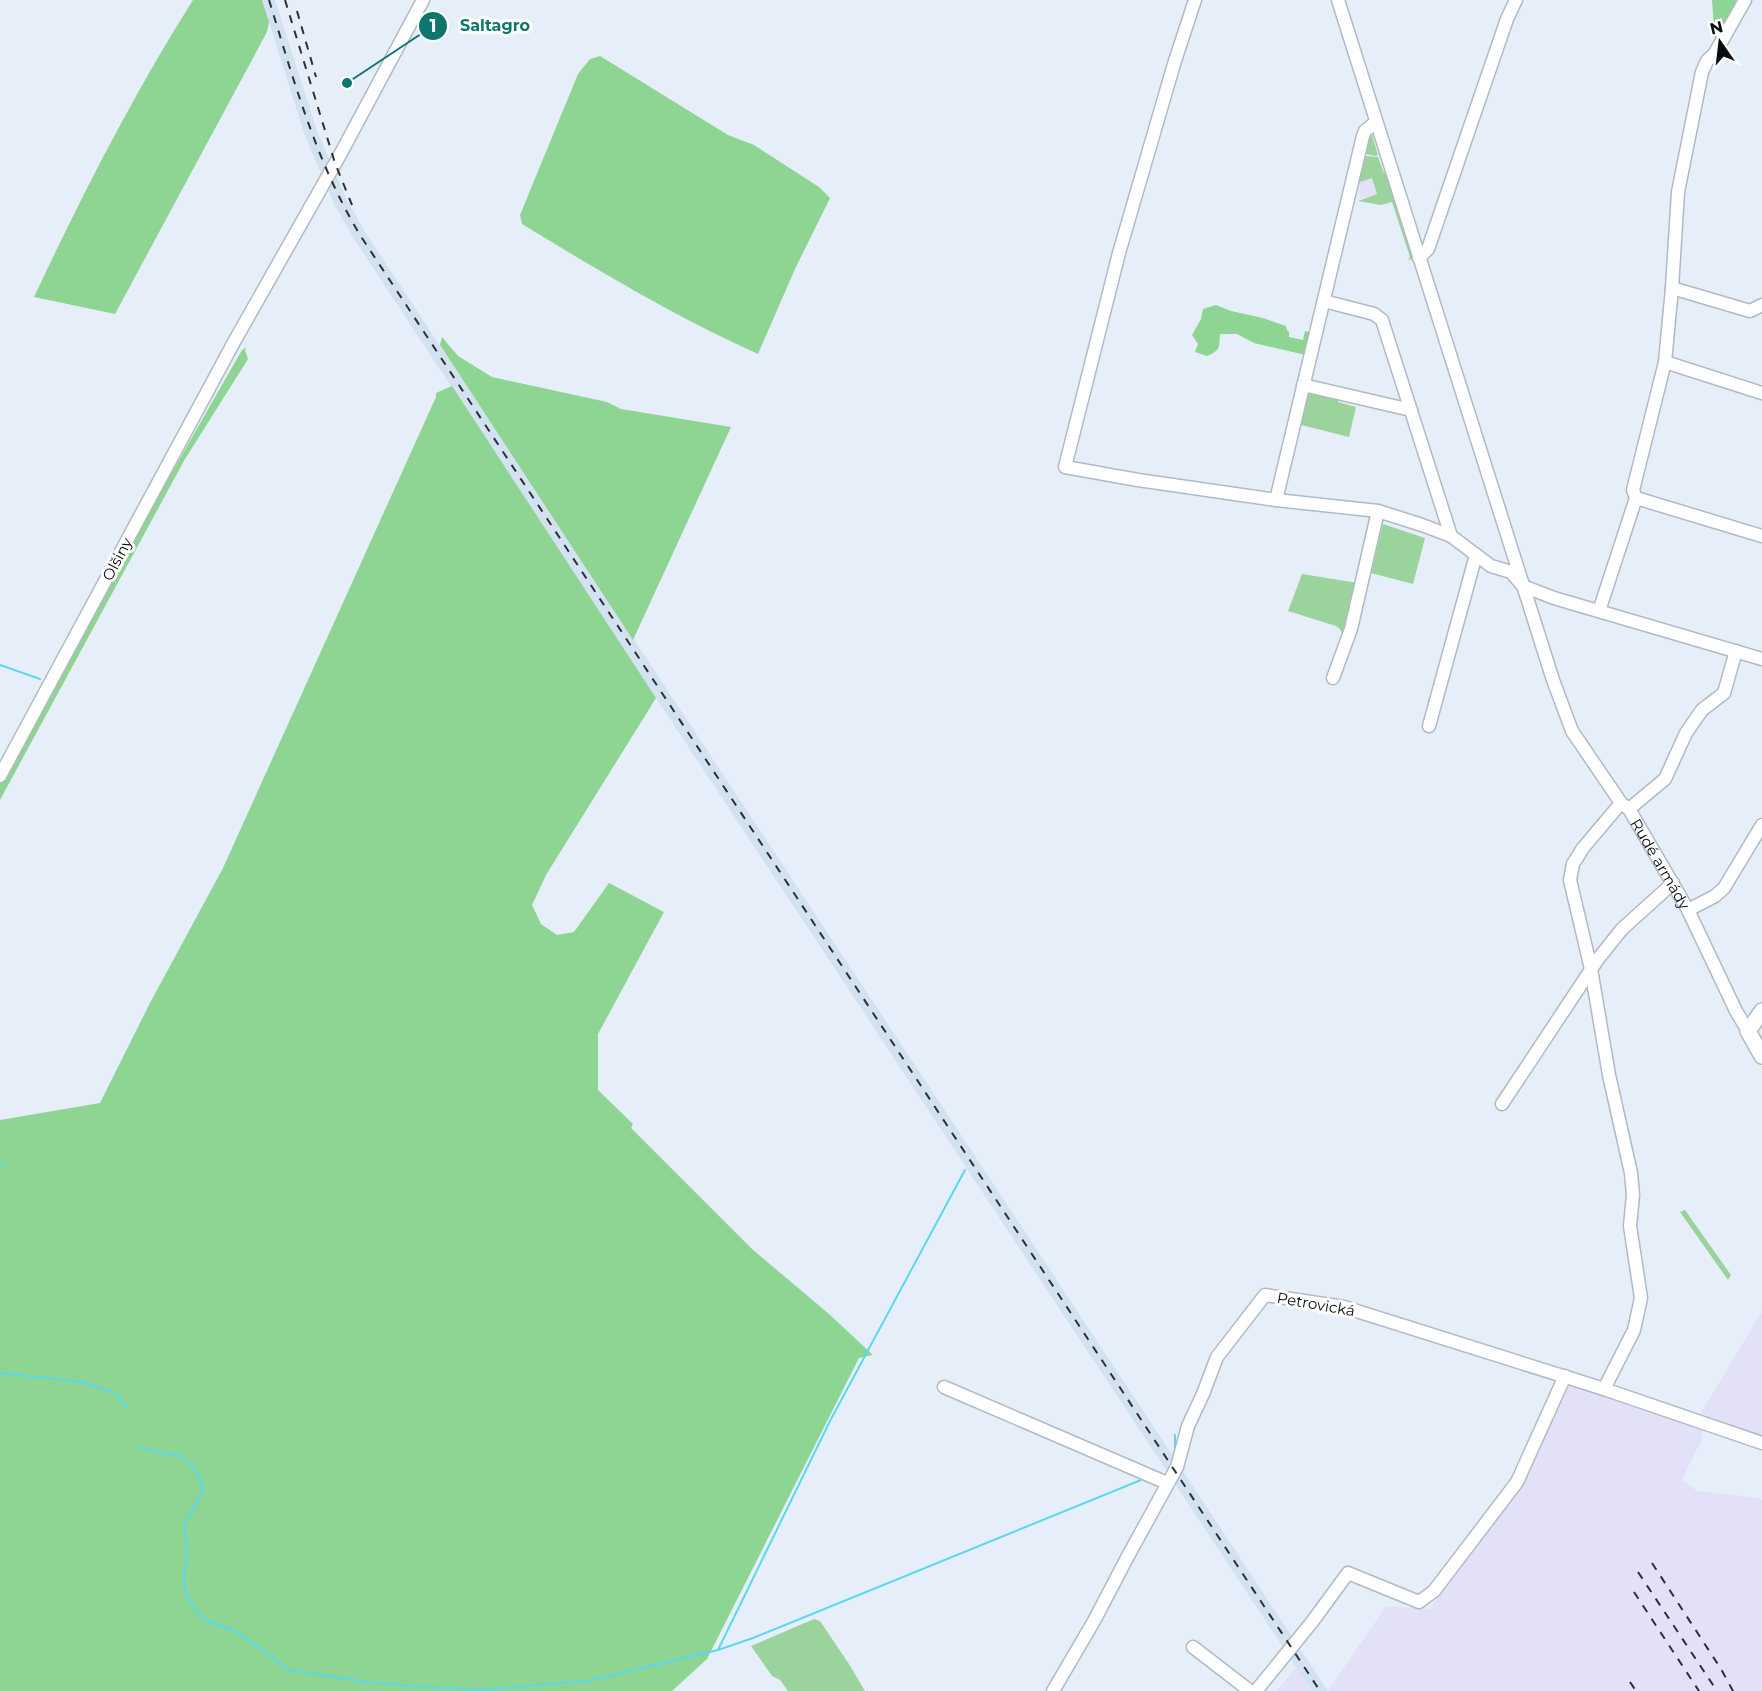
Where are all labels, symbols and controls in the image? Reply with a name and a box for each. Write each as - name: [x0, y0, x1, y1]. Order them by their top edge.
- callout: Saltagro: [418, 9, 542, 43]
- north arrow: [1690, 12, 1750, 72]
- text: 1: [429, 15, 437, 37]
- text: Saltagro: [460, 16, 530, 35]
- text: N: [1708, 17, 1725, 39]
- street label: Olšiny: [98, 533, 137, 584]
- street label: Rudé armády: [1627, 815, 1695, 913]
- street label: Petrovická: [1275, 1288, 1357, 1320]

